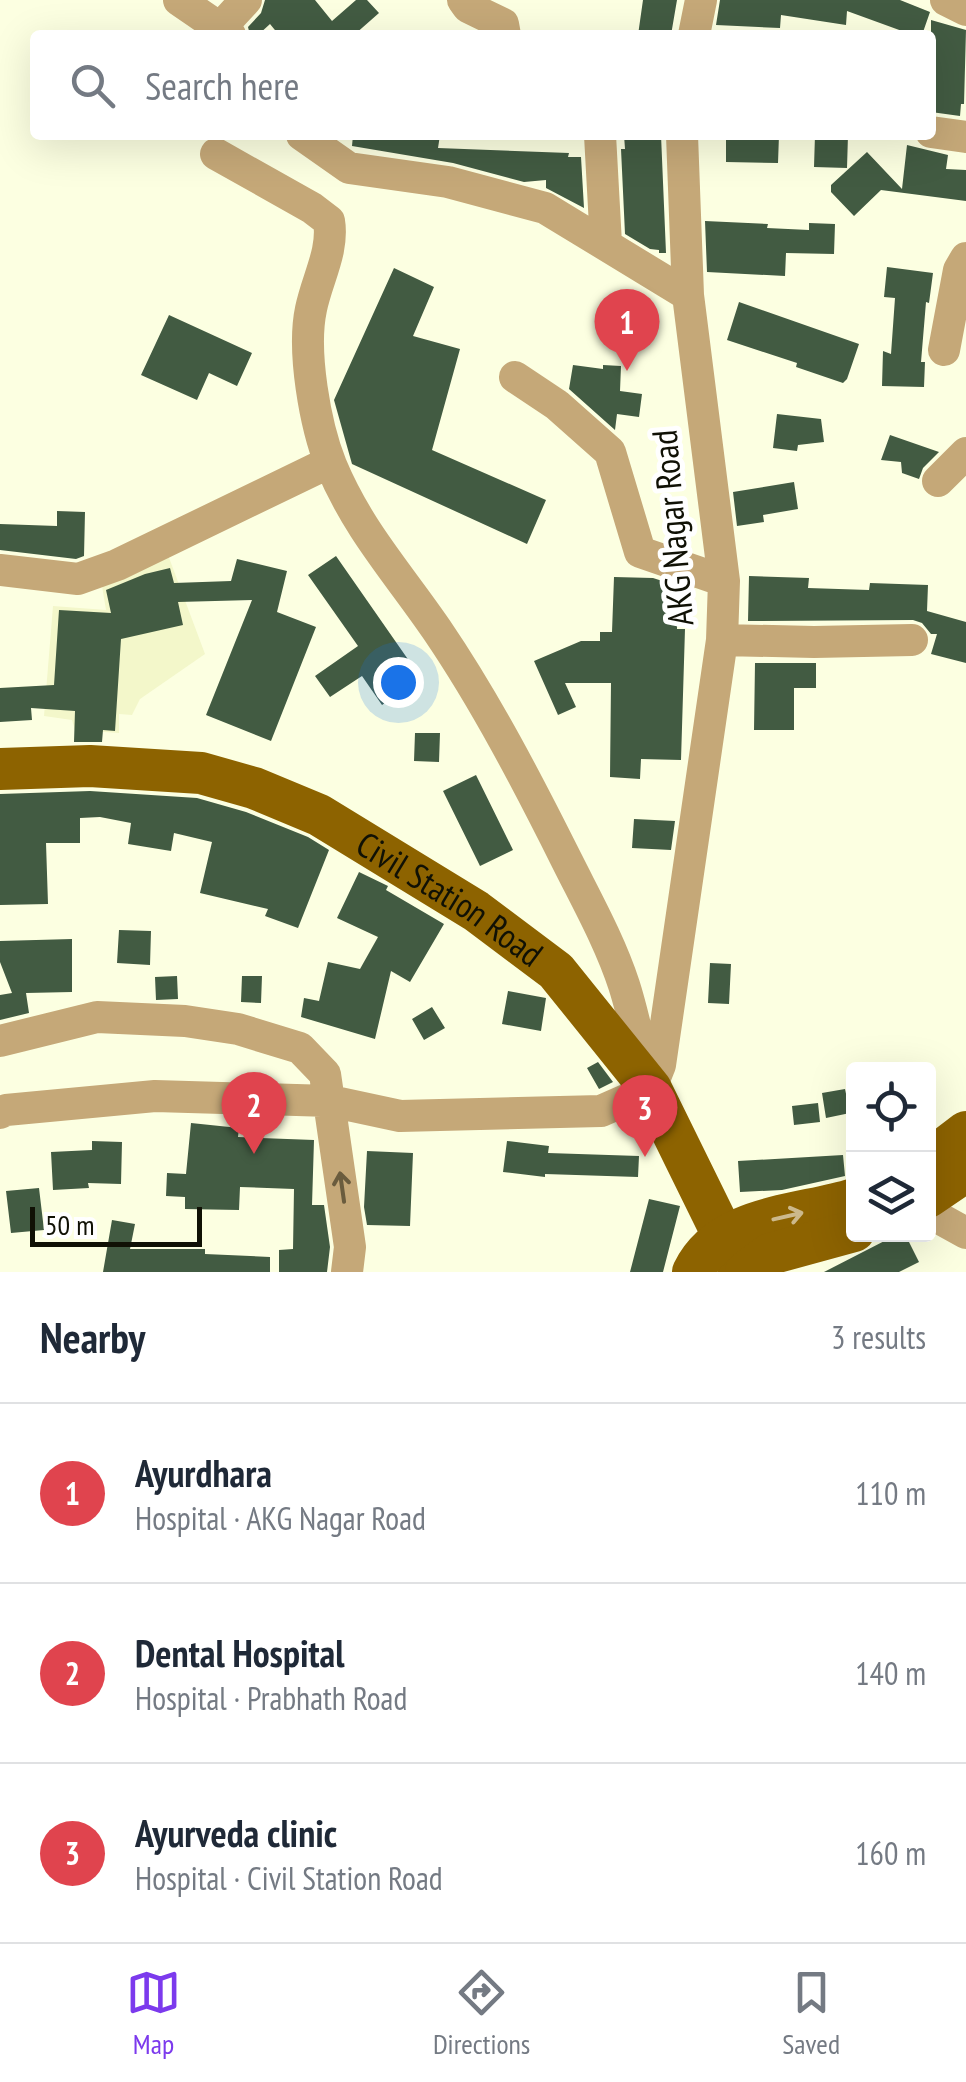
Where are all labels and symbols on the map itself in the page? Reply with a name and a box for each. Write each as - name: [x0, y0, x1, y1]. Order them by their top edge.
- pin: 1: [594, 288, 660, 371]
- street label: AKG Nagar Road: [641, 428, 703, 628]
- your location: [373, 657, 424, 708]
- street label: Civil Station Road: [348, 821, 552, 976]
- pin: 2: [222, 1072, 286, 1154]
- pin: 3: [612, 1074, 678, 1157]
- one-way arrow: [332, 1171, 350, 1203]
- scale bar: [30, 1202, 202, 1246]
- one-way arrow: [771, 1206, 803, 1224]

